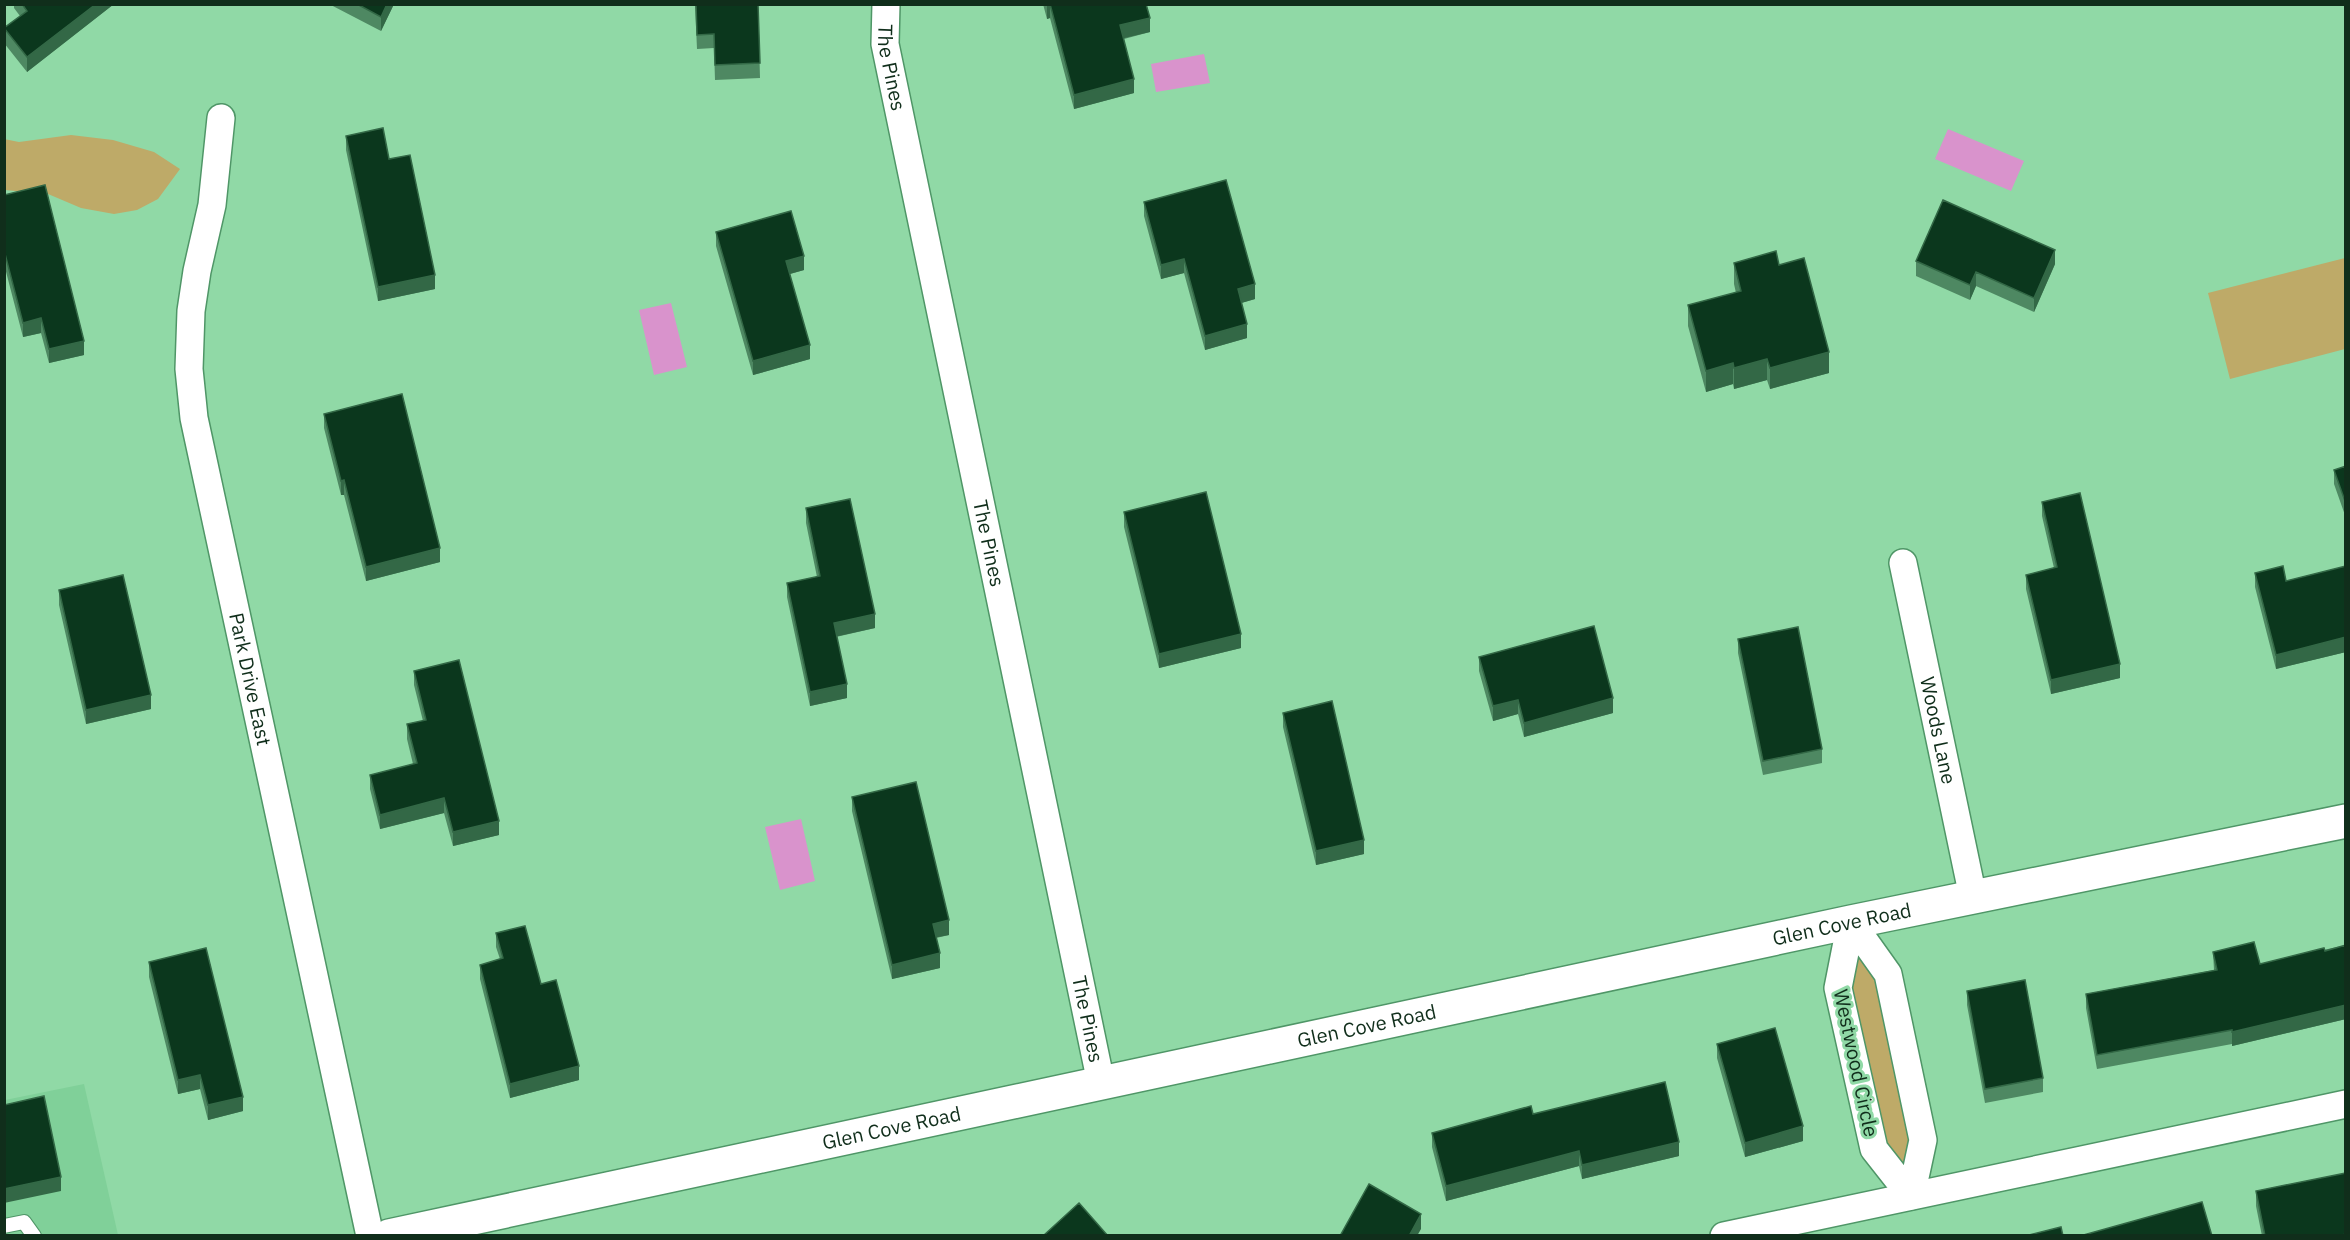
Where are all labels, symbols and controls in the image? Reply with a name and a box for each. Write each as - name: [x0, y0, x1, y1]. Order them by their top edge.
- street label: The Pines: [872, 24, 913, 113]
- street label: The Pines: [967, 497, 1011, 589]
- street label: Park Drive East: [223, 610, 278, 748]
- street label: Woods Lane: [1914, 674, 1963, 786]
- street label: Glen Cove Road: [1770, 896, 1914, 952]
- street label: The Pines: [1066, 973, 1110, 1065]
- street label: Westwood Circle: [1828, 987, 1885, 1139]
- street label: Glen Cove Road: [1295, 997, 1439, 1054]
- street label: Glen Cove Road: [820, 1100, 963, 1156]

